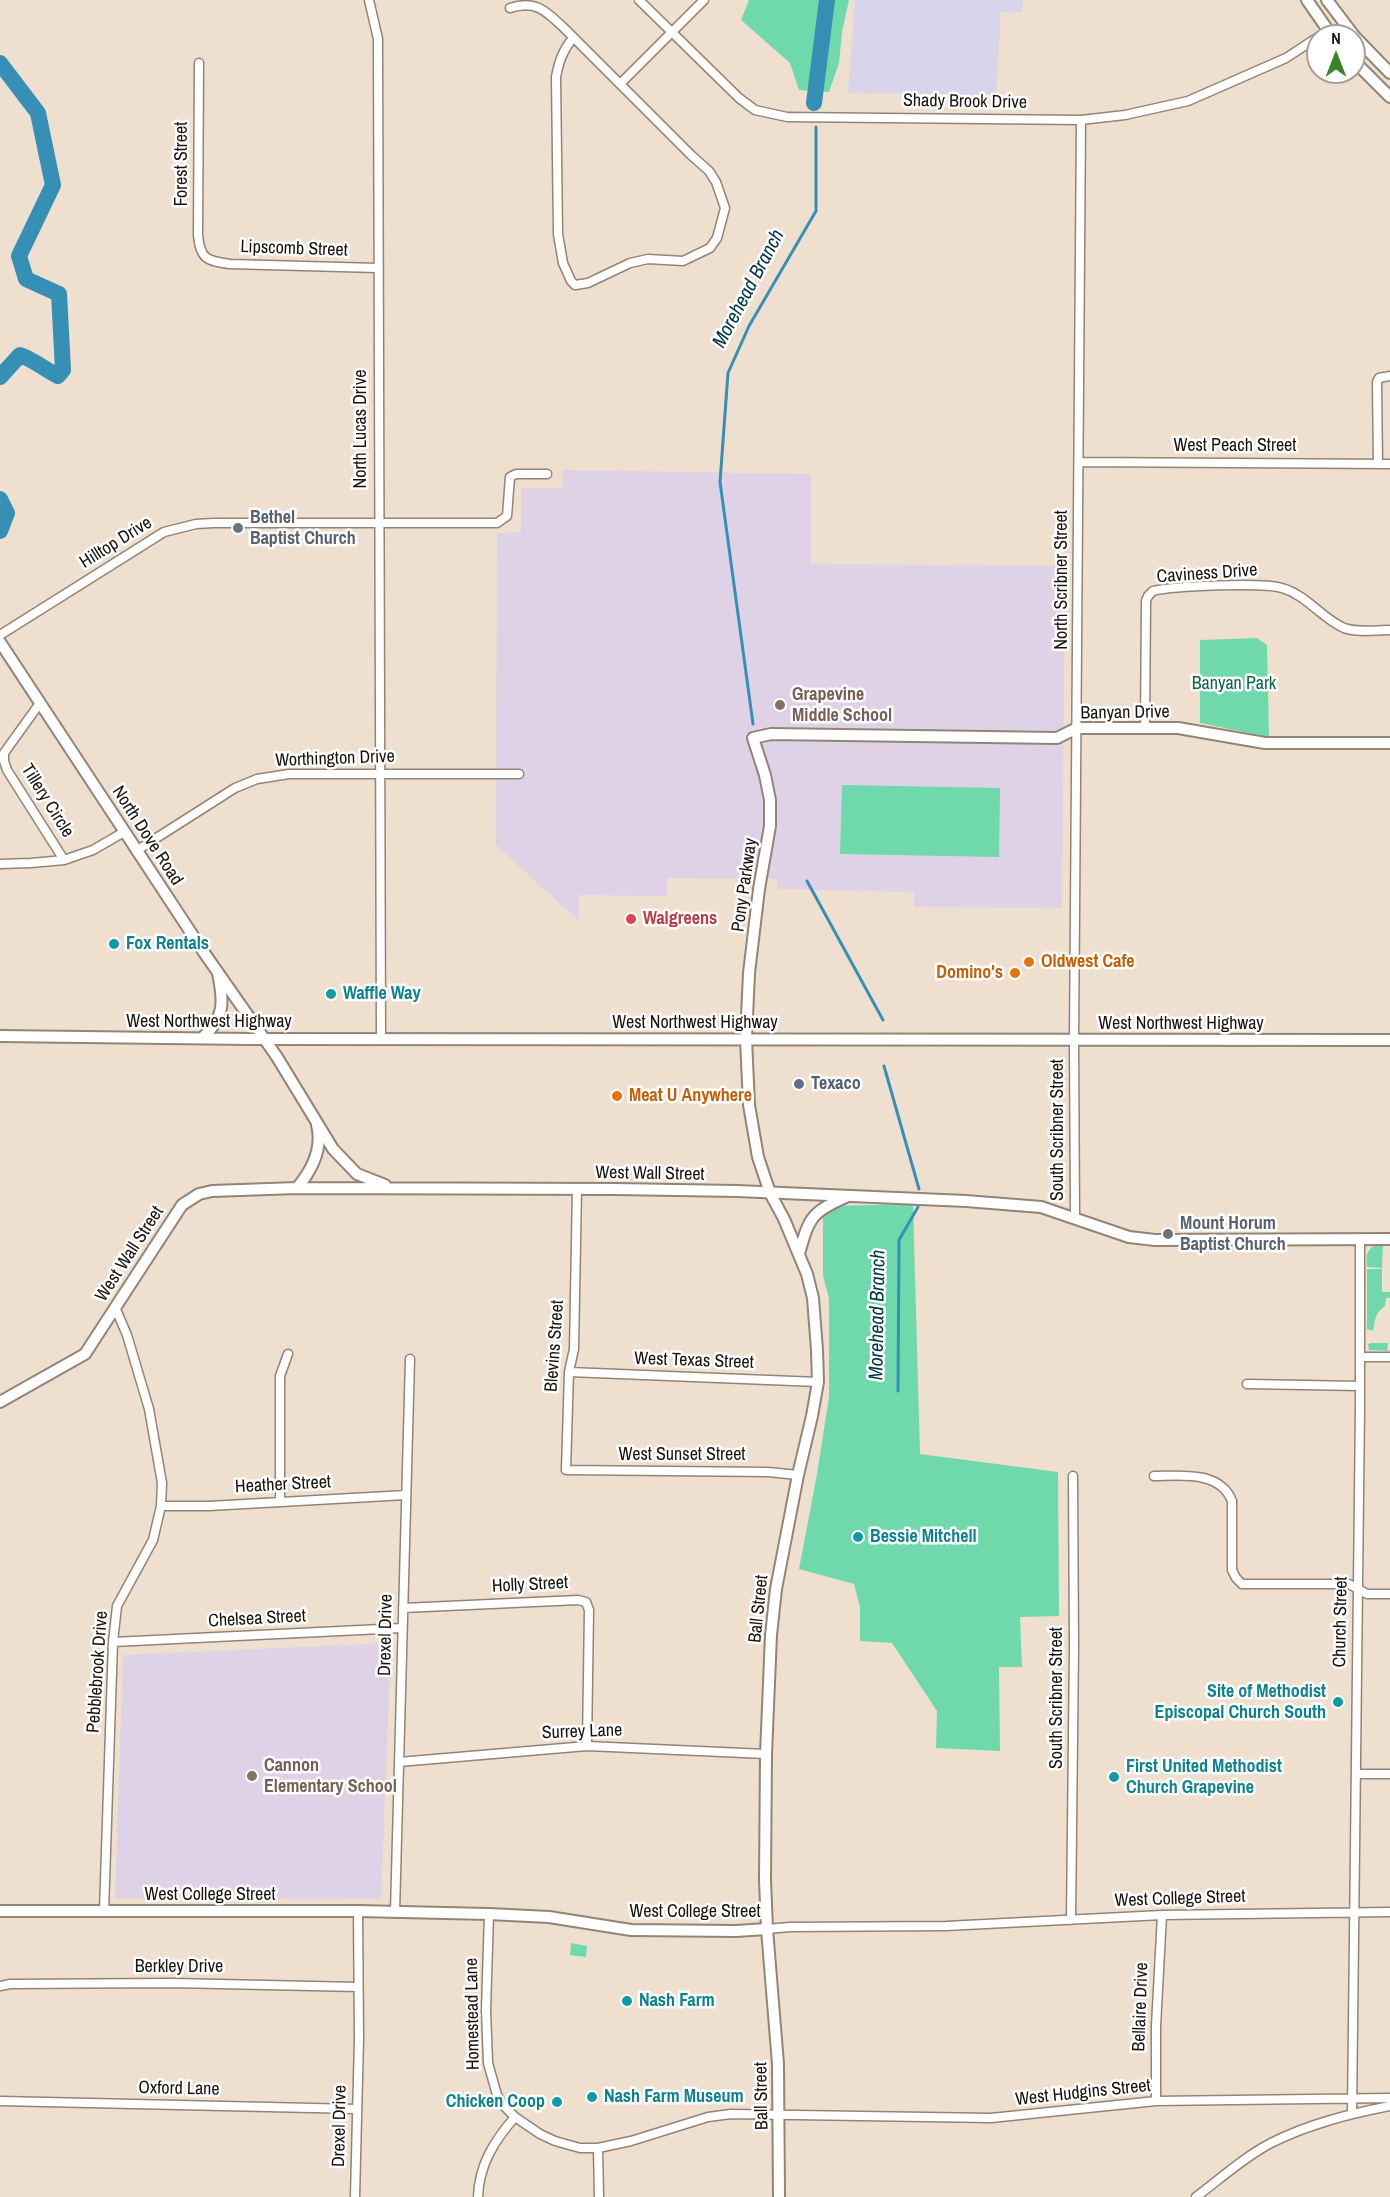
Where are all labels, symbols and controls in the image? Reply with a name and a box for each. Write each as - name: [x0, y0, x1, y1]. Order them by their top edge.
- north arrow: [1306, 24, 1366, 84]
- text: N: [1331, 27, 1341, 49]
- street label: Shady Brook Drive: [903, 90, 1027, 114]
- street label: Forest Street: [171, 122, 193, 206]
- water label: Morehead Branch: [708, 226, 790, 352]
- street label: Lipscomb Street: [240, 236, 348, 262]
- street label: North Lucas Drive: [350, 370, 372, 488]
- street label: West Peach Street: [1174, 435, 1296, 457]
- place label: Bethel Baptist Church: [250, 507, 356, 550]
- street label: North Scribner Street: [1051, 510, 1073, 650]
- street label: Hilltop Drive: [76, 512, 156, 574]
- marker: Bethel Baptist Church: [231, 521, 245, 535]
- street label: Caviness Drive: [1156, 560, 1258, 588]
- park label: Banyan Park: [1192, 673, 1276, 695]
- place label: Grapevine Middle School: [792, 684, 892, 726]
- marker: Grapevine Middle School: [773, 698, 787, 712]
- street label: Banyan Drive: [1080, 701, 1170, 725]
- street label: Worthington Drive: [275, 746, 395, 772]
- street label: Tillery Circle: [16, 760, 78, 842]
- street label: North Dove Road: [107, 782, 187, 890]
- street label: Pony Parkway: [728, 837, 762, 933]
- place label: Walgreens: [643, 908, 717, 930]
- marker: Walgreens: [624, 912, 638, 926]
- place label: Fox Rentals: [126, 933, 209, 955]
- marker: Fox Rentals: [107, 937, 121, 951]
- place label: Oldwest Cafe: [1041, 951, 1135, 973]
- marker: Oldwest Cafe: [1022, 955, 1036, 969]
- place label: Domino's: [936, 962, 1003, 984]
- marker: Domino's: [1008, 966, 1022, 980]
- place label: Waffle Way: [343, 983, 421, 1005]
- marker: Waffle Way: [324, 987, 338, 1001]
- street label: West Northwest Highway: [126, 1011, 292, 1033]
- street label: West Northwest Highway: [612, 1012, 778, 1034]
- street label: West Northwest Highway: [1098, 1013, 1264, 1035]
- street label: South Scribner Street: [1047, 1059, 1069, 1201]
- place label: Texaco: [811, 1073, 861, 1095]
- marker: Texaco: [792, 1077, 806, 1091]
- place label: Meat U Anywhere: [629, 1085, 752, 1107]
- marker: Meat U Anywhere: [610, 1089, 624, 1103]
- street label: West Wall Street: [595, 1162, 705, 1186]
- street label: West Wall Street: [91, 1202, 169, 1306]
- place label: Mount Horum Baptist Church: [1180, 1213, 1286, 1256]
- marker: Mount Horum Baptist Church: [1161, 1227, 1175, 1241]
- water label: Morehead Branch: [865, 1250, 891, 1380]
- street label: Blevins Street: [541, 1299, 569, 1393]
- street label: West Texas Street: [634, 1348, 754, 1374]
- street label: West Sunset Street: [619, 1444, 745, 1466]
- street label: Heather Street: [235, 1472, 331, 1498]
- place label: Bessie Mitchell: [870, 1526, 977, 1548]
- marker: Bessie Mitchell: [851, 1530, 865, 1544]
- street label: Holly Street: [491, 1572, 569, 1598]
- street label: Ball Street: [745, 1574, 773, 1644]
- street label: Church Street: [1329, 1576, 1353, 1668]
- street label: Drexel Drive: [374, 1594, 398, 1676]
- street label: Chelsea Street: [208, 1606, 306, 1632]
- street label: Pebblebrook Drive: [83, 1610, 113, 1734]
- street label: South Scribner Street: [1046, 1627, 1068, 1769]
- place label: Site of Methodist Episcopal Church South: [1155, 1681, 1326, 1724]
- marker: Site of Methodist Episcopal Church South: [1331, 1695, 1345, 1709]
- street label: Surrey Lane: [541, 1720, 623, 1744]
- place label: Cannon Elementary School: [264, 1755, 397, 1798]
- place label: First United Methodist Church Grapevine: [1126, 1756, 1282, 1798]
- marker: Cannon Elementary School: [245, 1769, 259, 1783]
- marker: First United Methodist Church Grapevine: [1107, 1770, 1121, 1784]
- street label: West College Street: [144, 1884, 276, 1906]
- street label: West College Street: [1114, 1886, 1246, 1912]
- street label: West College Street: [629, 1901, 761, 1923]
- street label: Berkley Drive: [135, 1956, 223, 1978]
- street label: Homestead Lane: [461, 1958, 485, 2070]
- street label: Bellaire Drive: [1129, 1962, 1153, 2052]
- place label: Nash Farm: [639, 1990, 715, 2012]
- marker: Nash Farm: [620, 1994, 634, 2008]
- street label: Ball Street: [751, 2062, 773, 2130]
- street label: West Hudgins Street: [1014, 2075, 1152, 2111]
- street label: Oxford Lane: [138, 2077, 220, 2101]
- street label: Drexel Drive: [328, 2085, 352, 2167]
- place label: Nash Farm Museum: [604, 2086, 744, 2108]
- marker: Nash Farm Museum: [585, 2090, 599, 2104]
- place label: Chicken Coop: [446, 2091, 545, 2113]
- marker: Chicken Coop: [550, 2095, 564, 2109]

